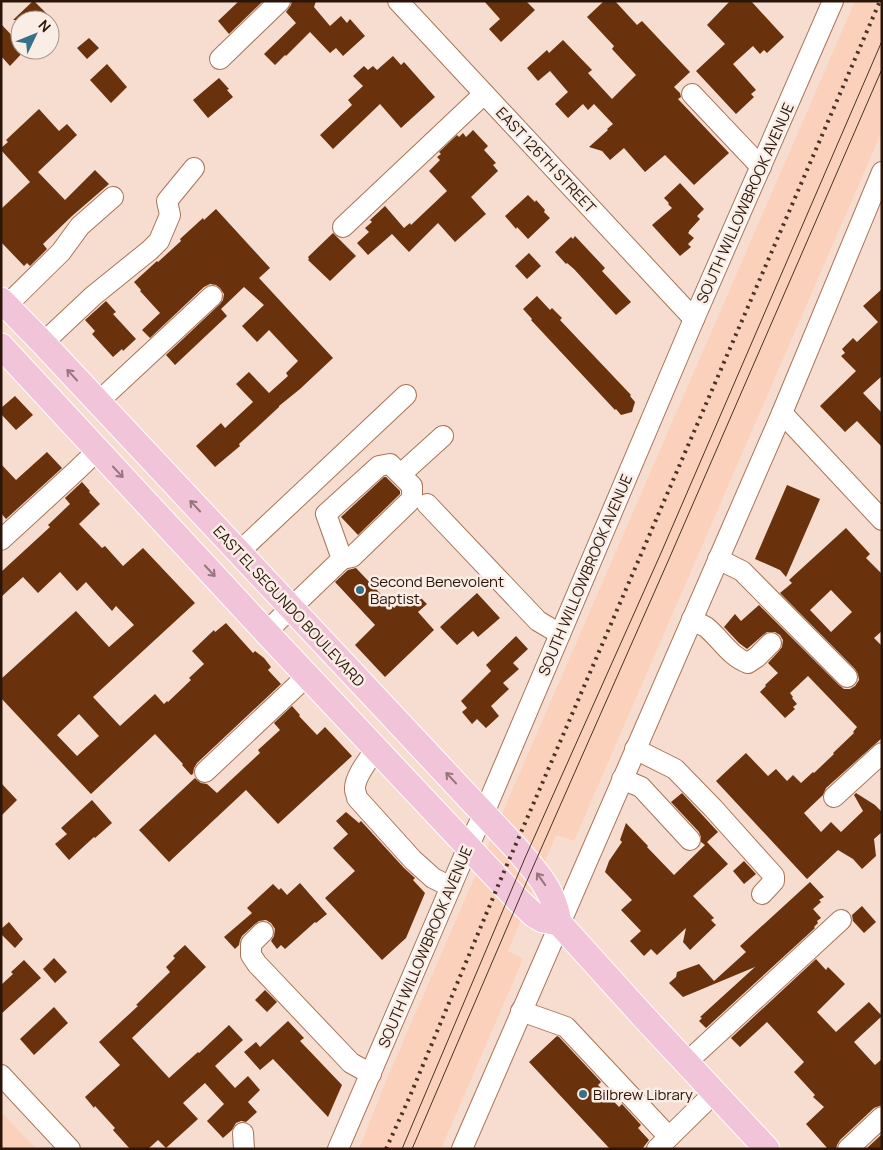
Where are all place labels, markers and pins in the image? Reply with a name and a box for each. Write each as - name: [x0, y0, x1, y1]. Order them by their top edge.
- place label: Second Benevolent Baptist: [370, 571, 504, 609]
- marker: Second Benevolent Baptist: [354, 584, 366, 596]
- place label: Bilbrew Library: [593, 1084, 693, 1105]
- marker: Bilbrew Library: [577, 1088, 589, 1100]

